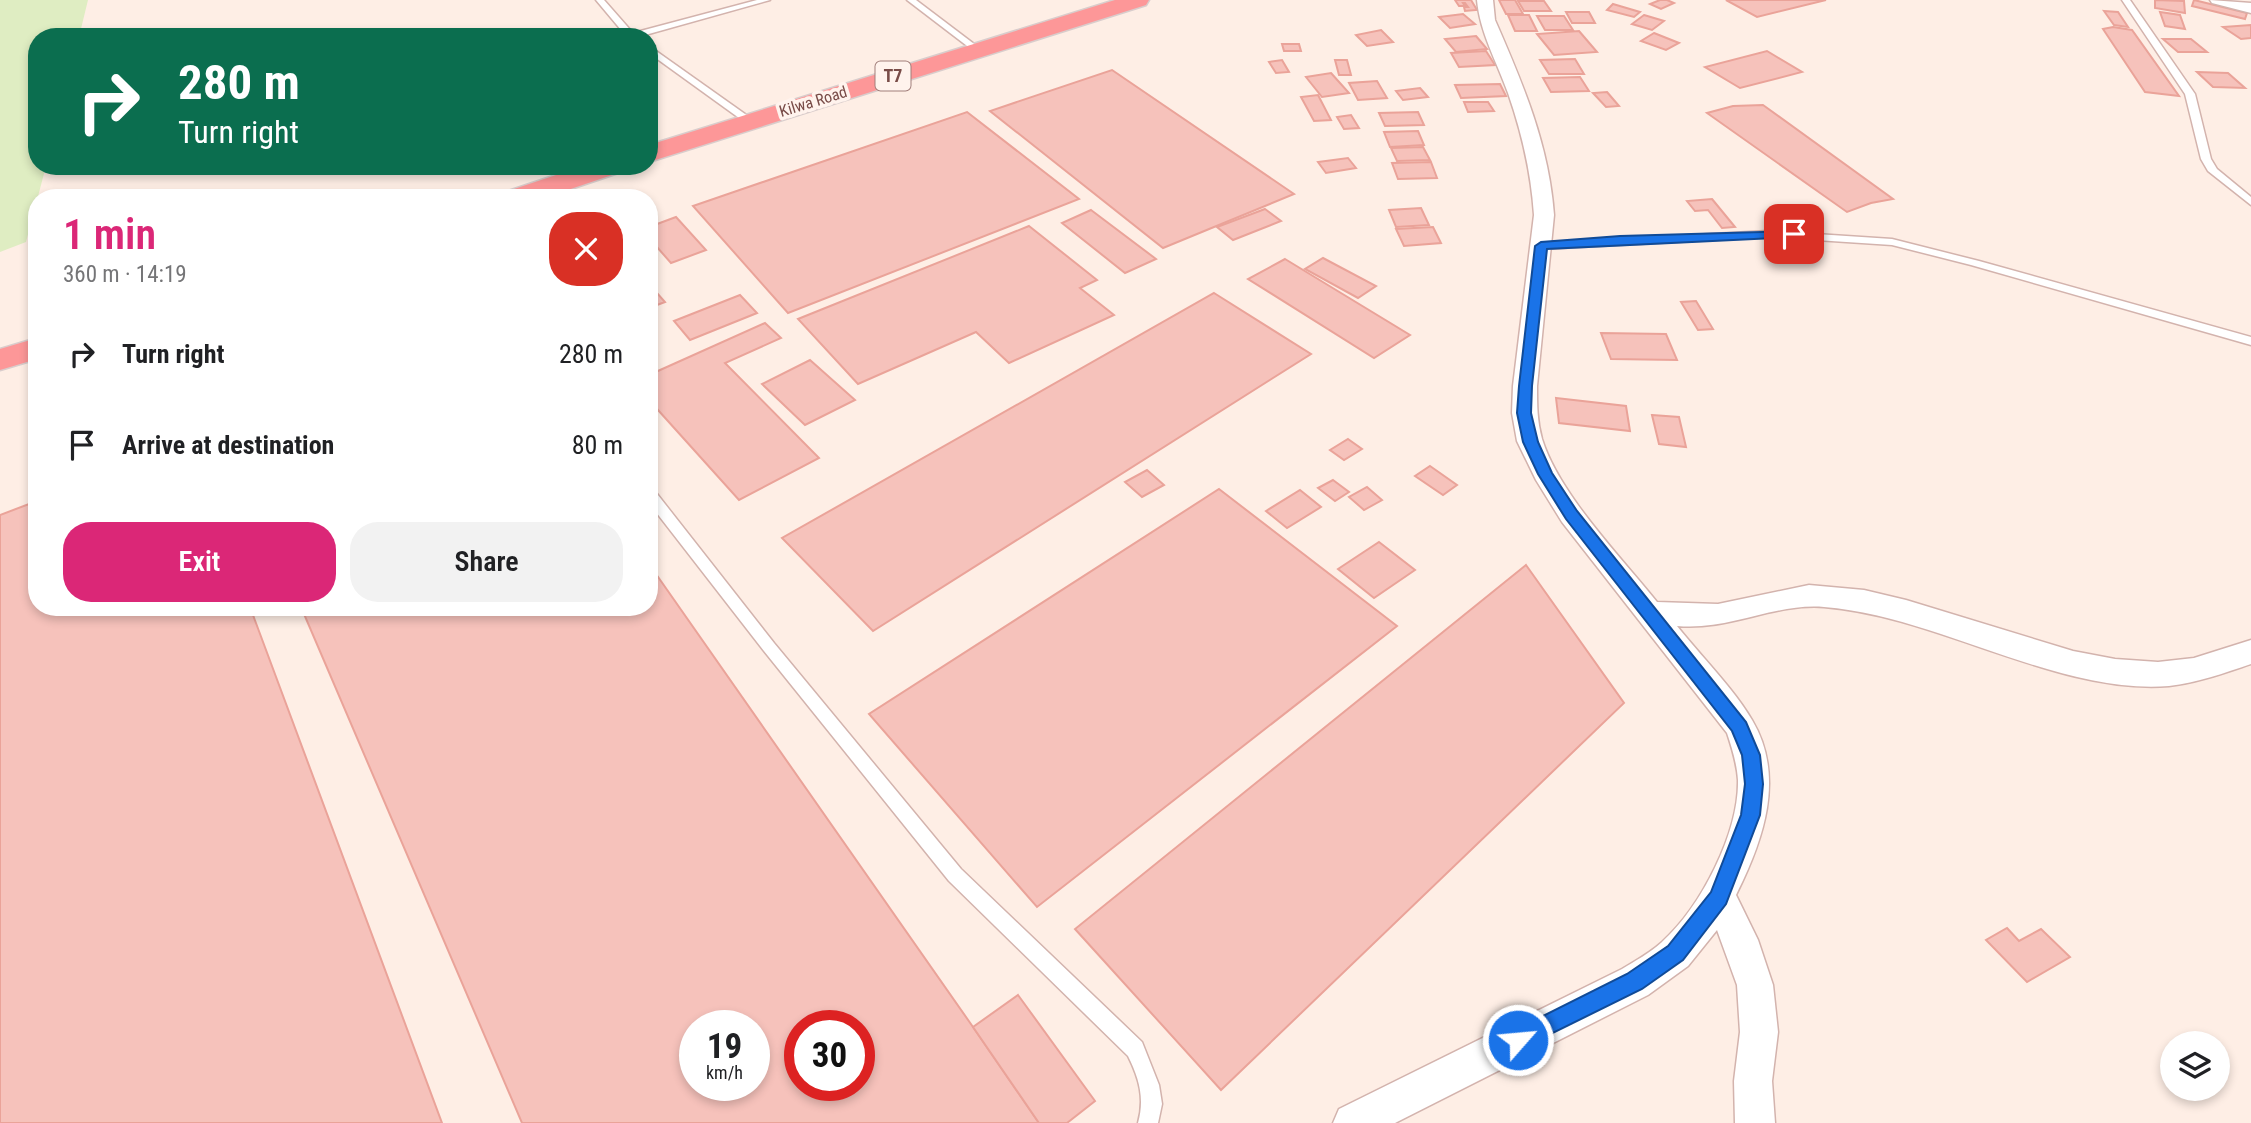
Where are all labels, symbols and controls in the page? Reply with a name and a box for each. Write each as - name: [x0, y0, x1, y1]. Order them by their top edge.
- text: 280 m: [178, 54, 300, 111]
- icon: right: [63, 56, 154, 147]
- road number: T7: [876, 62, 910, 90]
- street label: Kilwa Road: [777, 82, 849, 121]
- text: Turn right: [178, 113, 299, 151]
- pin: [1764, 204, 1824, 264]
- text: 1 min: [63, 210, 156, 259]
- button: close: [549, 212, 623, 286]
- icon: arrive: [1775, 215, 1813, 253]
- text: 360 m · 14:19: [63, 261, 187, 288]
- icon: right: [63, 335, 101, 373]
- text: Turn right: [122, 339, 224, 369]
- text: 280 m: [559, 339, 623, 369]
- icon: arrive: [63, 426, 101, 464]
- text: Arrive at destination: [122, 430, 334, 460]
- text: 80 m: [572, 430, 623, 460]
- button: Exit: [63, 522, 336, 602]
- button: Share: [350, 522, 623, 602]
- position arrow: [1481, 1003, 1555, 1077]
- speed limit sign: 30: [784, 1010, 875, 1101]
- text: 19: [707, 1026, 742, 1067]
- map controls: [2160, 1031, 2230, 1101]
- button: layers: [2160, 1031, 2230, 1101]
- text: km/h: [706, 1062, 743, 1083]

